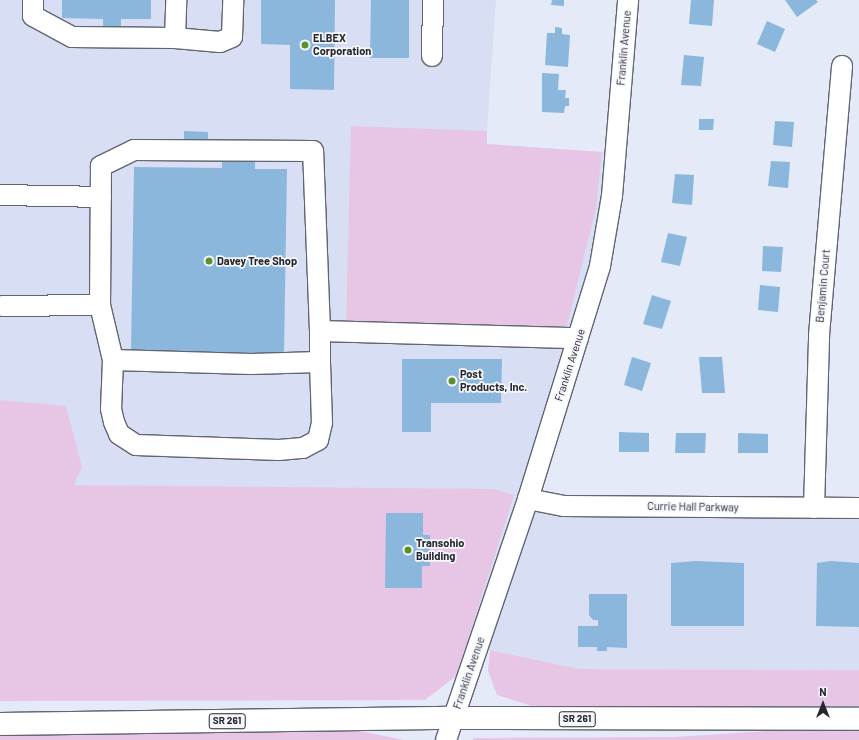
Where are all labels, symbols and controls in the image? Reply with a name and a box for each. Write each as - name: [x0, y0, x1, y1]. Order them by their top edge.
- street label: Franklin Avenue: [614, 10, 634, 86]
- place label: ELBEX Corporation: [313, 32, 371, 58]
- marker: ELBEX Corporation: [300, 40, 310, 50]
- street label: Benjamin Court: [813, 249, 833, 323]
- place label: Davey Tree Shop: [217, 254, 297, 268]
- marker: Davey Tree Shop: [204, 256, 214, 266]
- street label: Franklin Avenue: [552, 327, 588, 403]
- place label: Post Products, Inc.: [460, 368, 527, 394]
- marker: Post Products, Inc.: [447, 376, 457, 386]
- street label: Currie Hall Parkway: [647, 500, 739, 514]
- place label: Transohio Building: [416, 537, 464, 563]
- marker: Transohio Building: [403, 545, 413, 555]
- street label: Franklin Avenue: [450, 635, 488, 711]
- north arrow: [803, 684, 843, 724]
- text: N: [819, 685, 827, 698]
- road number: SR 261: [558, 711, 596, 727]
- road number: SR 261: [208, 713, 246, 729]

